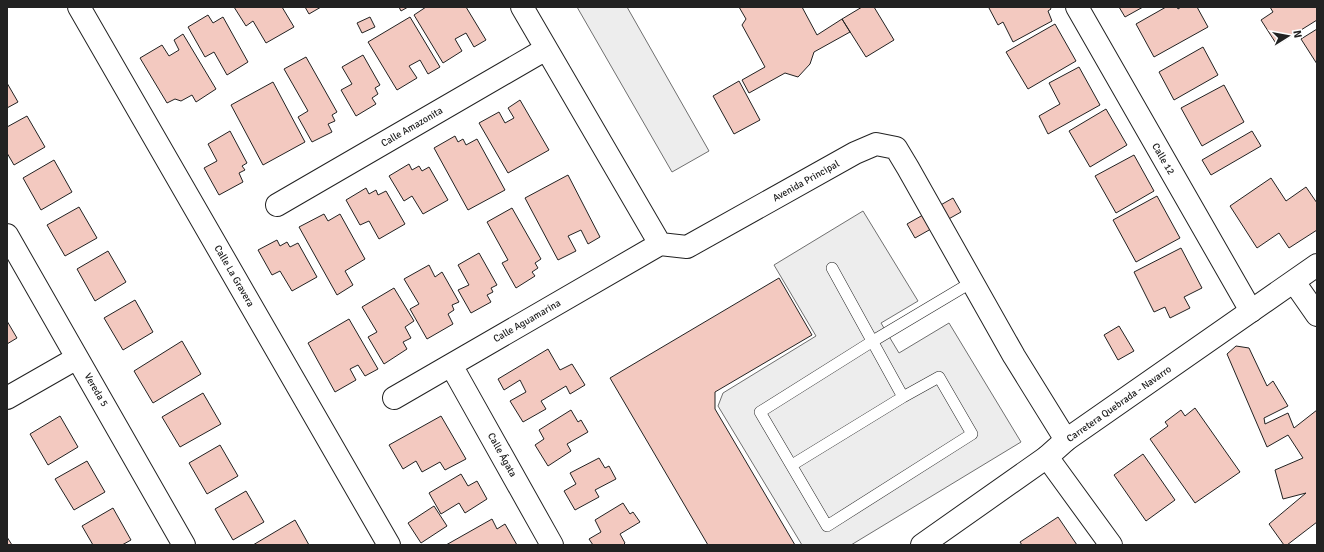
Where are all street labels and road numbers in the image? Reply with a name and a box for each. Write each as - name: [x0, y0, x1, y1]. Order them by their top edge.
- street label: Calle Amazonita: [379, 104, 445, 150]
- street label: Calle 12: [1149, 141, 1177, 177]
- street label: Avenida Principal: [771, 158, 842, 204]
- street label: Calle La Gravera: [211, 243, 257, 309]
- street label: Calle Aguamarina: [491, 297, 563, 345]
- street label: Carretera Quebrada - Navarro: [1064, 363, 1174, 445]
- street label: Vereda 5: [82, 371, 110, 409]
- street label: Calle Ágata: [485, 430, 520, 479]

